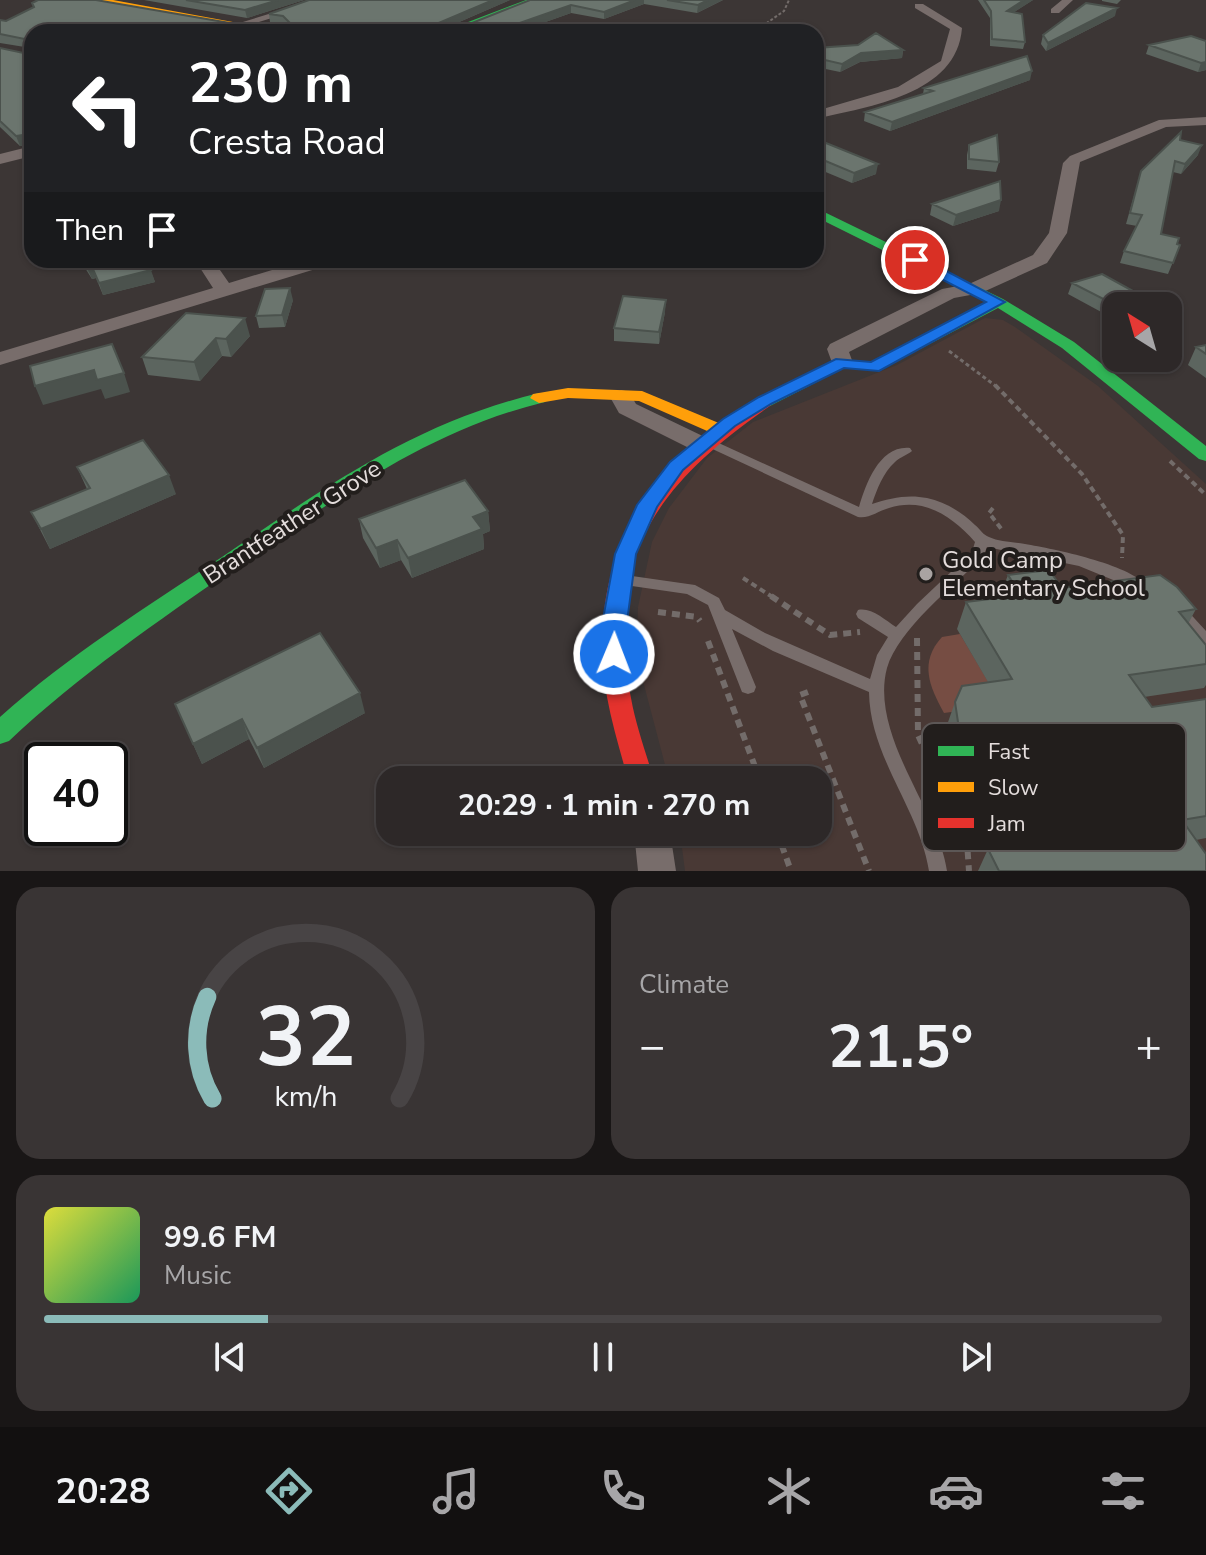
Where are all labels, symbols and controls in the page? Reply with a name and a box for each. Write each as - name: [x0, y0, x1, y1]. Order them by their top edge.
- text: 230 m: [188, 45, 353, 122]
- icon: left: [56, 56, 160, 160]
- text: Cresta Road: [188, 118, 386, 167]
- icon: arrive: [140, 208, 184, 252]
- text: Then: [56, 210, 124, 251]
- pin: [881, 226, 949, 294]
- icon: arrive: [893, 238, 937, 282]
- north arrow: [1102, 292, 1182, 372]
- map controls: [1102, 292, 1182, 372]
- street label: Brantfeather Grove: [197, 452, 387, 592]
- place label: Gold Camp Elementary School: [942, 544, 1145, 604]
- marker: Gold Camp Elementary School: [917, 565, 935, 583]
- position arrow: [572, 612, 656, 696]
- legend: [922, 723, 1186, 851]
- text: Fast: [988, 737, 1030, 767]
- speed limit sign: 40: [24, 742, 128, 846]
- text: Slow: [988, 773, 1039, 803]
- text: 20:29 · 1 min · 270 m: [458, 785, 750, 826]
- text: Jam: [987, 809, 1026, 839]
- text: Climate: [639, 967, 729, 1002]
- text: 32: [256, 981, 355, 1094]
- text: 21.5°: [828, 1006, 973, 1088]
- text: −: [639, 1017, 665, 1077]
- text: +: [1136, 1017, 1162, 1077]
- text: km/h: [274, 1077, 337, 1116]
- text: 99.6 FM: [164, 1217, 276, 1258]
- text: Music: [164, 1258, 231, 1293]
- icon: previous: [208, 1335, 252, 1379]
- icon: pause: [581, 1335, 625, 1379]
- icon: next: [954, 1335, 998, 1379]
- icon: directions: [261, 1463, 317, 1519]
- icon: music: [428, 1463, 484, 1519]
- icon: phone: [595, 1463, 651, 1519]
- icon: climate: [761, 1463, 817, 1519]
- icon: car: [928, 1463, 984, 1519]
- icon: filters: [1095, 1463, 1151, 1519]
- text: 20:28: [55, 1467, 151, 1516]

